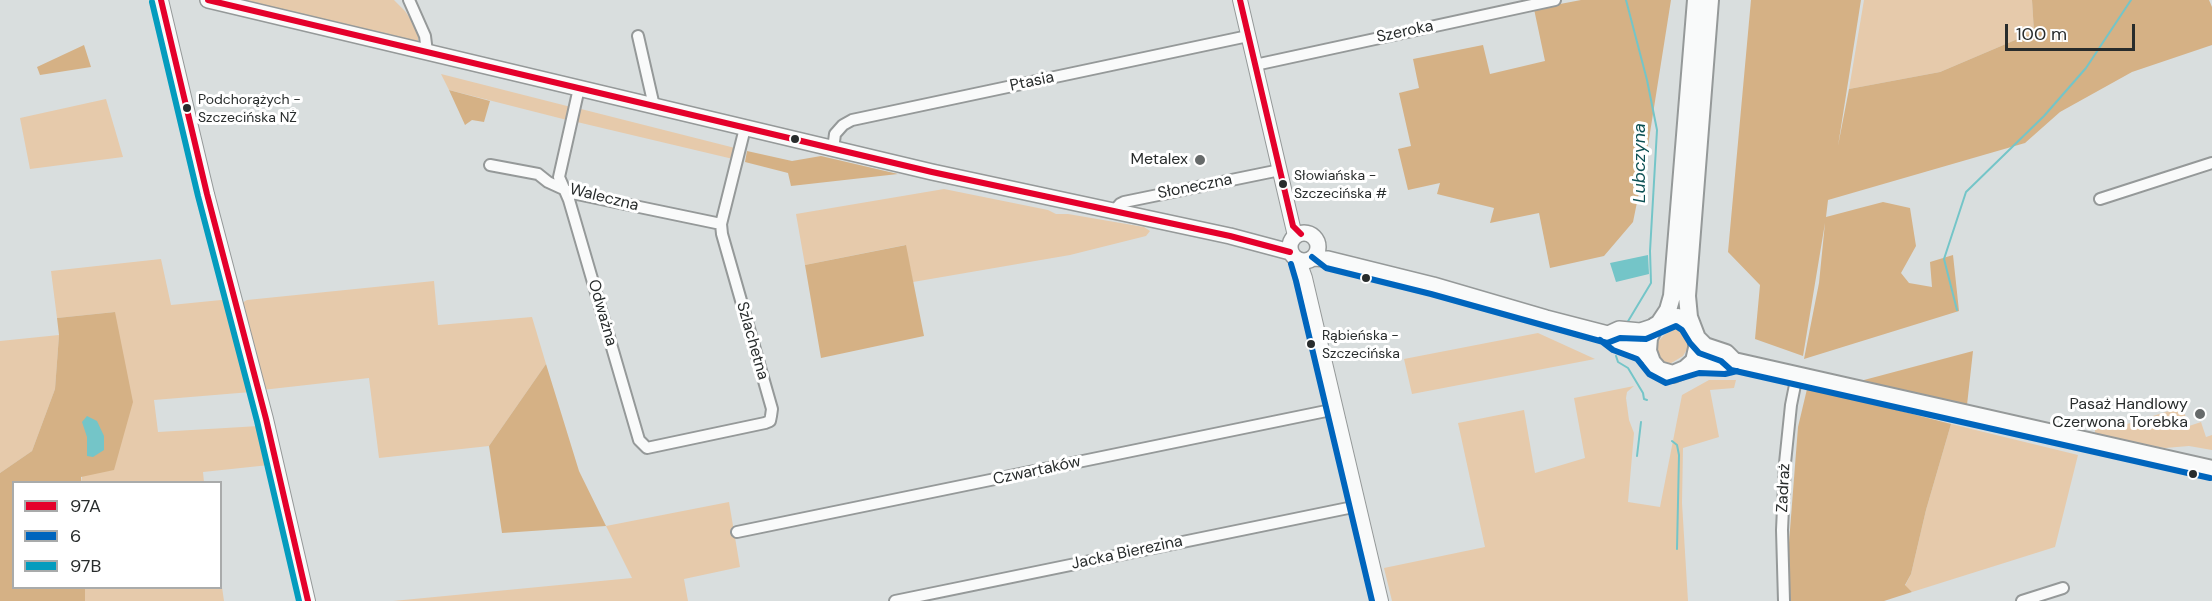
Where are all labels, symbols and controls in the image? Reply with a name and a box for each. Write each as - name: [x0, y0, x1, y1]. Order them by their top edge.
- scale bar: [2008, 12, 2138, 50]
- street label: Szeroka: [1375, 17, 1435, 47]
- text: 100 m: [2016, 22, 2067, 46]
- street label: Ptasia: [1008, 68, 1056, 96]
- place label: Podchorążych - Szczecińska NŻ: [198, 92, 301, 124]
- marker: Podchorążych - Szczecińska NŻ: [181, 102, 193, 114]
- water label: Lubczyna: [1629, 123, 1651, 203]
- unlabelled marker: [789, 133, 801, 145]
- place label: Metalex: [1131, 150, 1188, 170]
- marker: Metalex: [1193, 153, 1207, 167]
- place label: Słowiańska - Szczecińska #: [1294, 168, 1387, 200]
- street label: Słoneczna: [1156, 170, 1234, 204]
- marker: Słowiańska - Szczecińska #: [1277, 178, 1289, 190]
- street label: Waleczna: [568, 180, 640, 216]
- unlabelled marker: [1360, 272, 1372, 284]
- street label: Odważna: [583, 278, 621, 348]
- street label: Szlachetna: [732, 300, 772, 382]
- place label: Rąbieńska - Szczecińska: [1322, 328, 1400, 360]
- marker: Rąbieńska - Szczecińska: [1305, 338, 1317, 350]
- place label: Pasaż Handlowy Czerwona Torebka: [2052, 395, 2188, 433]
- marker: Pasaż Handlowy Czerwona Torebka: [2193, 407, 2207, 421]
- street label: Czwartaków: [991, 452, 1083, 490]
- street label: Zadraż: [1773, 463, 1795, 513]
- unlabelled marker: [2187, 468, 2199, 480]
- legend: [12, 481, 222, 589]
- text: 97A: [70, 494, 101, 518]
- text: 6: [70, 524, 81, 548]
- street label: Jacka Bierezina: [1070, 532, 1184, 574]
- text: 97B: [70, 554, 101, 578]

